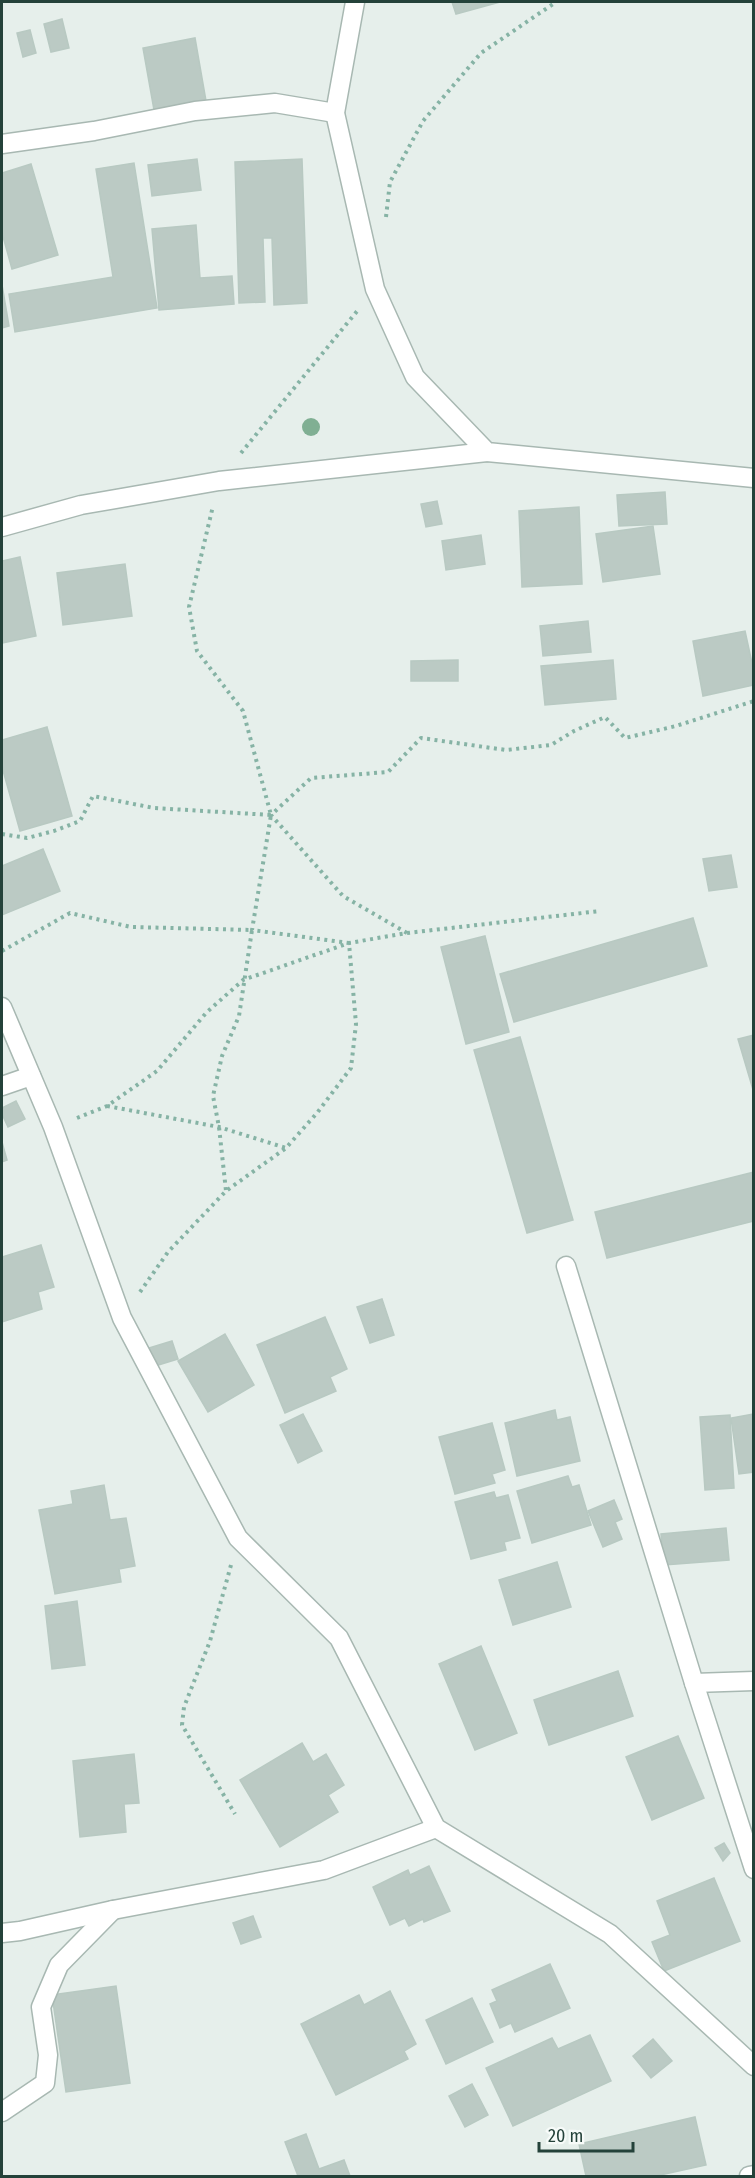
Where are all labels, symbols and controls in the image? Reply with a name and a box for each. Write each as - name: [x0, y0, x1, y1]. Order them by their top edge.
- scale bar: [539, 2115, 634, 2153]
- text: 20 m: [548, 2125, 583, 2147]

